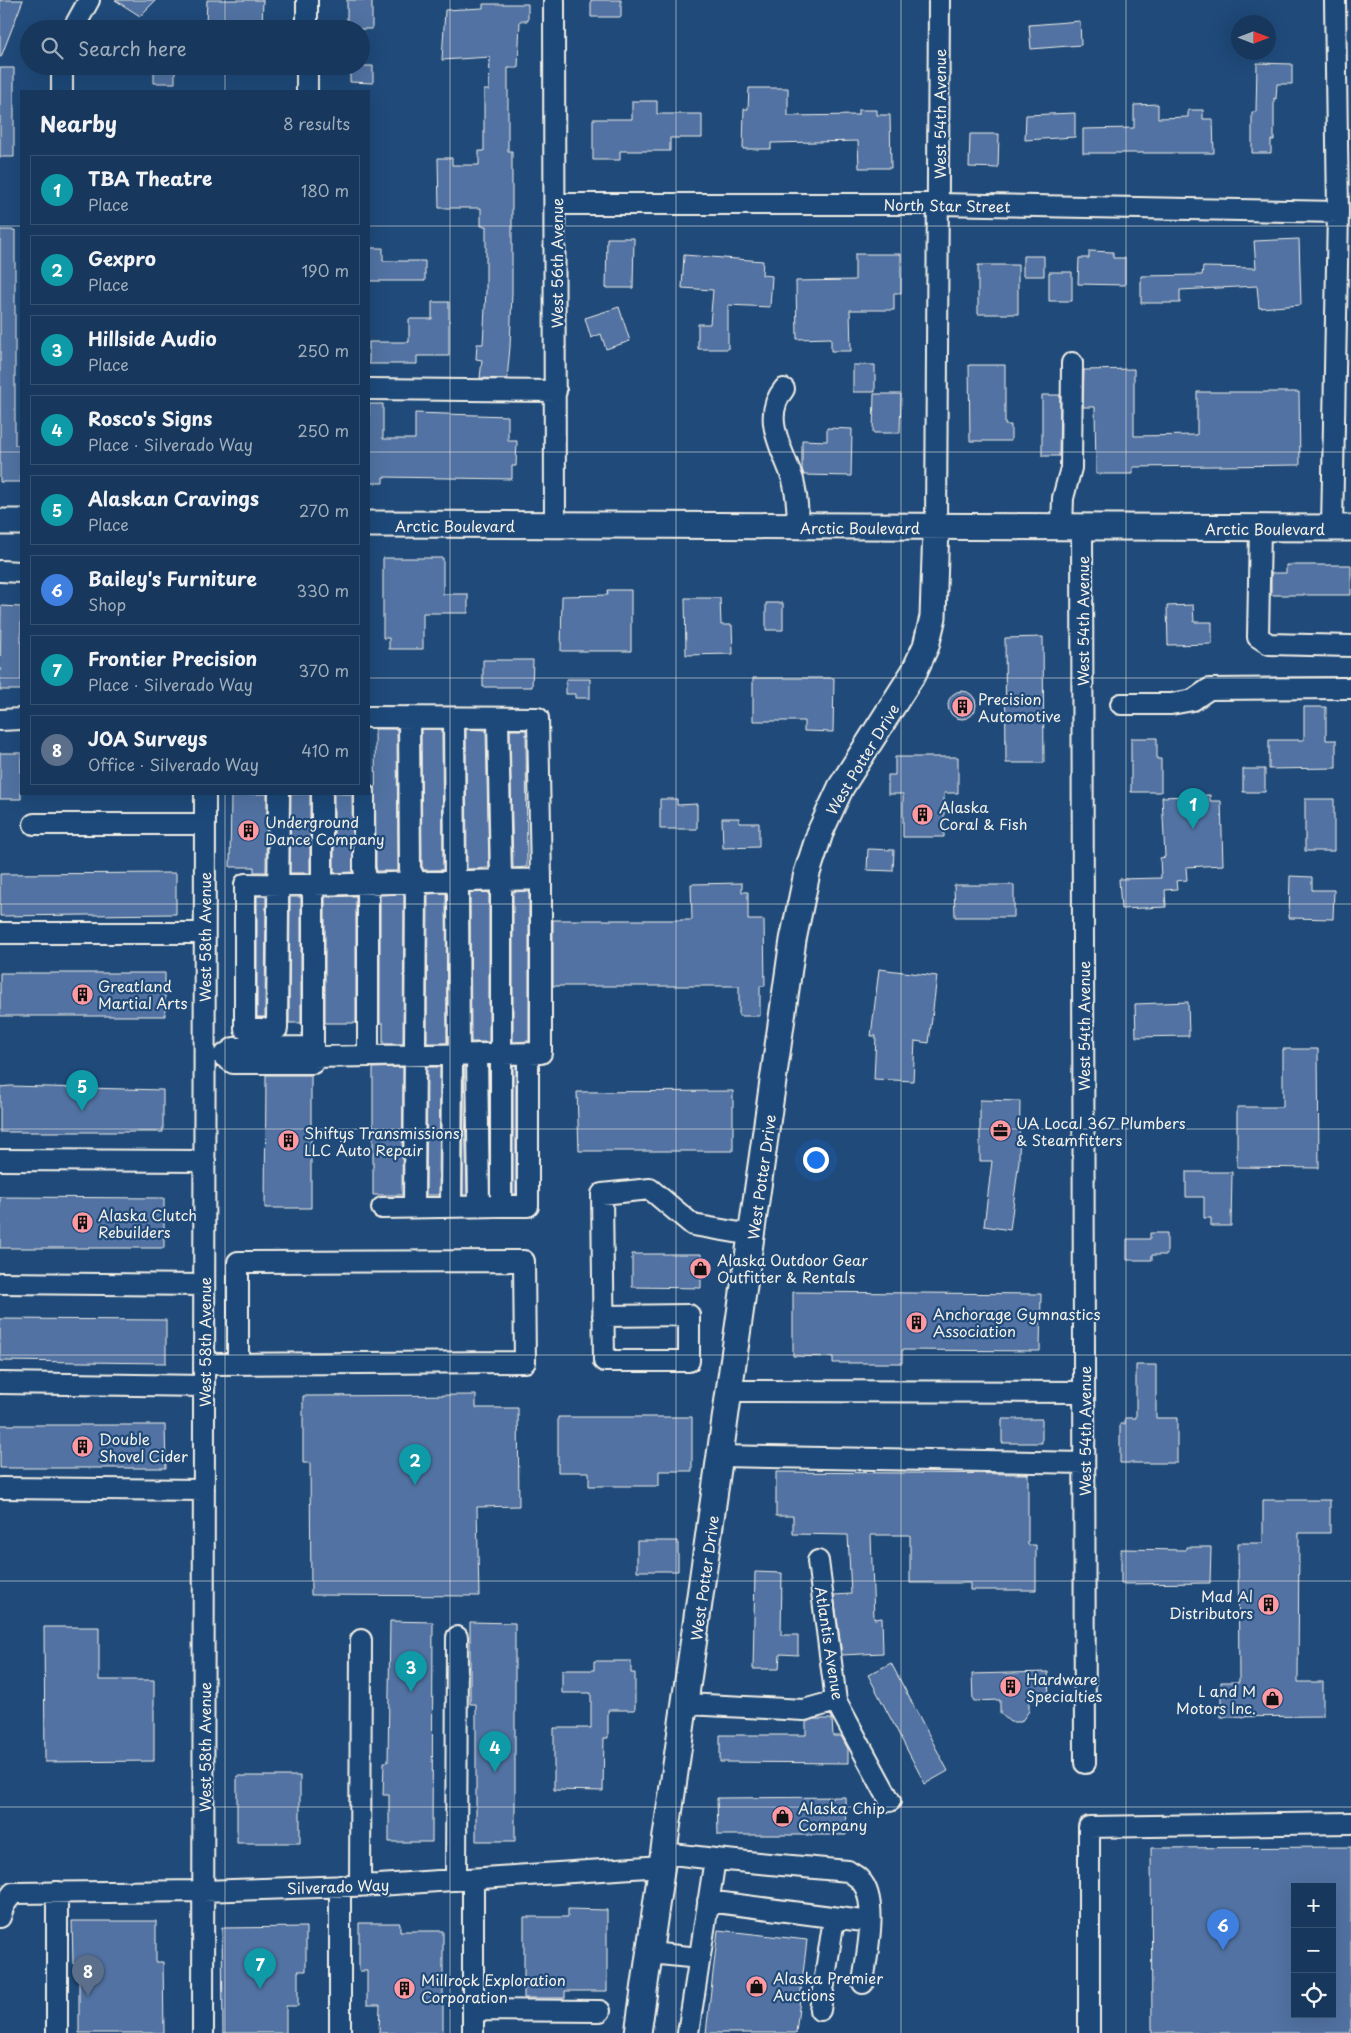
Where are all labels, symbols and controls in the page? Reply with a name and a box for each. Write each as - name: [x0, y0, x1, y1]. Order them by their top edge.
- north arrow: [1231, 15, 1276, 60]
- search box: [20, 20, 370, 75]
- icon: search: [38, 34, 66, 62]
- text: Search here: [78, 34, 187, 62]
- street label: West 54th Avenue: [928, 49, 951, 179]
- text: Nearby: [40, 107, 117, 139]
- text: 8 results: [283, 111, 350, 135]
- text: TBA Theatre: [88, 164, 212, 192]
- text: 1: [53, 178, 61, 202]
- text: 180 m: [301, 178, 349, 202]
- text: Place: [88, 192, 129, 216]
- street label: North Star Street: [883, 192, 1011, 218]
- street label: West 56th Avenue: [545, 198, 568, 328]
- text: Gexpro: [88, 244, 156, 272]
- text: 2: [51, 258, 63, 282]
- text: 190 m: [301, 258, 349, 282]
- text: Place: [88, 272, 129, 296]
- text: Hillside Audio: [88, 324, 217, 352]
- text: 3: [52, 338, 62, 362]
- text: 250 m: [298, 338, 349, 362]
- text: Place: [88, 352, 129, 376]
- text: Rosco's Signs: [88, 404, 212, 432]
- text: 4: [52, 418, 62, 442]
- text: 250 m: [298, 418, 349, 442]
- text: Place · Silverado Way: [88, 432, 253, 456]
- text: Alaskan Cravings: [88, 484, 259, 512]
- text: 5: [52, 498, 62, 522]
- text: 270 m: [299, 498, 349, 522]
- text: Place: [88, 512, 129, 536]
- street label: Arctic Boulevard: [395, 514, 515, 537]
- street label: Arctic Boulevard: [800, 516, 920, 539]
- street label: Arctic Boulevard: [1205, 517, 1325, 540]
- street label: West 54th Avenue: [1071, 556, 1094, 686]
- text: Bailey's Furniture: [88, 564, 257, 592]
- text: 6: [51, 578, 63, 602]
- text: 330 m: [296, 578, 349, 602]
- text: Shop: [88, 592, 126, 616]
- text: Frontier Precision: [88, 644, 257, 672]
- text: 7: [52, 658, 62, 682]
- text: 370 m: [299, 658, 349, 682]
- text: Place · Silverado Way: [88, 672, 253, 696]
- place label: Precision Automotive: [978, 687, 1061, 727]
- building icon: Precision Automotive: [950, 695, 974, 719]
- street label: West Potter Drive: [820, 699, 904, 819]
- text: JOA Surveys: [88, 724, 207, 752]
- text: 8: [52, 738, 62, 762]
- text: 410 m: [301, 738, 349, 762]
- text: Office · Silverado Way: [88, 752, 259, 776]
- pin: 1: [1177, 788, 1209, 829]
- place label: Alaska Coral & Fish: [939, 795, 1027, 835]
- building icon: Alaska Coral & Fish: [911, 803, 935, 827]
- place label: Underground Dance Company: [265, 810, 385, 850]
- building icon: Underground Dance Company: [237, 818, 261, 842]
- street label: West 58th Avenue: [193, 872, 216, 1002]
- street label: West 54th Avenue: [1072, 961, 1095, 1091]
- place label: Greatland Martial Arts: [98, 974, 188, 1014]
- building icon: Greatland Martial Arts: [70, 982, 94, 1006]
- pin: 5: [66, 1070, 98, 1111]
- place label: UA Local 367 Plumbers & Steamfitters: [1016, 1111, 1186, 1151]
- street label: West Potter Drive: [741, 1113, 781, 1241]
- office icon: UA Local 367 Plumbers & Steamfitters: [988, 1119, 1012, 1143]
- place label: Shiftys Transmissions LLC Auto Repair: [304, 1121, 460, 1161]
- building icon: Shiftys Transmissions LLC Auto Repair: [276, 1129, 300, 1153]
- your location: [803, 1147, 829, 1173]
- place label: Alaska Clutch Rebuilders: [98, 1203, 197, 1243]
- building icon: Alaska Clutch Rebuilders: [70, 1211, 94, 1235]
- place label: Alaska Outdoor Gear Outfitter & Rentals: [717, 1248, 868, 1288]
- shop icon: Alaska Outdoor Gear Outfitter & Rentals: [689, 1256, 713, 1280]
- street label: West 58th Avenue: [193, 1277, 216, 1407]
- place label: Anchorage Gymnastics Association: [933, 1302, 1101, 1342]
- building icon: Anchorage Gymnastics Association: [905, 1310, 929, 1334]
- street label: West 54th Avenue: [1073, 1366, 1096, 1496]
- place label: Double Shovel Cider: [99, 1427, 188, 1467]
- building icon: Double Shovel Cider: [71, 1435, 95, 1459]
- pin: 2: [399, 1444, 431, 1485]
- street label: West Potter Drive: [684, 1514, 724, 1642]
- place label: Mad Al Distributors: [1169, 1584, 1253, 1624]
- street label: Atlantis Avenue: [810, 1585, 850, 1701]
- building icon: Mad Al Distributors: [1257, 1592, 1281, 1616]
- pin: 3: [395, 1651, 427, 1692]
- place label: Hardware Specialties: [1026, 1667, 1102, 1707]
- building icon: Hardware Specialties: [998, 1675, 1022, 1699]
- place label: L and M Motors Inc.: [1176, 1679, 1256, 1719]
- street label: West 58th Avenue: [193, 1682, 216, 1812]
- shop icon: L and M Motors Inc.: [1260, 1687, 1284, 1711]
- pin: 4: [479, 1731, 511, 1772]
- place label: Alaska Chip Company: [798, 1796, 885, 1836]
- shop icon: Alaska Chip Company: [770, 1804, 794, 1828]
- street label: Silverado Way: [286, 1873, 390, 1899]
- map controls: [1291, 1883, 1336, 2018]
- button: +: [1291, 1883, 1336, 1928]
- pin: 6: [1207, 1909, 1239, 1950]
- button: −: [1291, 1928, 1336, 1973]
- pin: 7: [244, 1948, 276, 1989]
- pin: 8: [72, 1955, 104, 1996]
- place label: Alaska Premier Auctions: [773, 1966, 883, 2006]
- place label: Millrock Exploration Corporation: [421, 1968, 566, 2008]
- button: locate: [1291, 1973, 1336, 2018]
- shop icon: Alaska Premier Auctions: [745, 1974, 769, 1998]
- building icon: Millrock Exploration Corporation: [393, 1976, 417, 2000]

